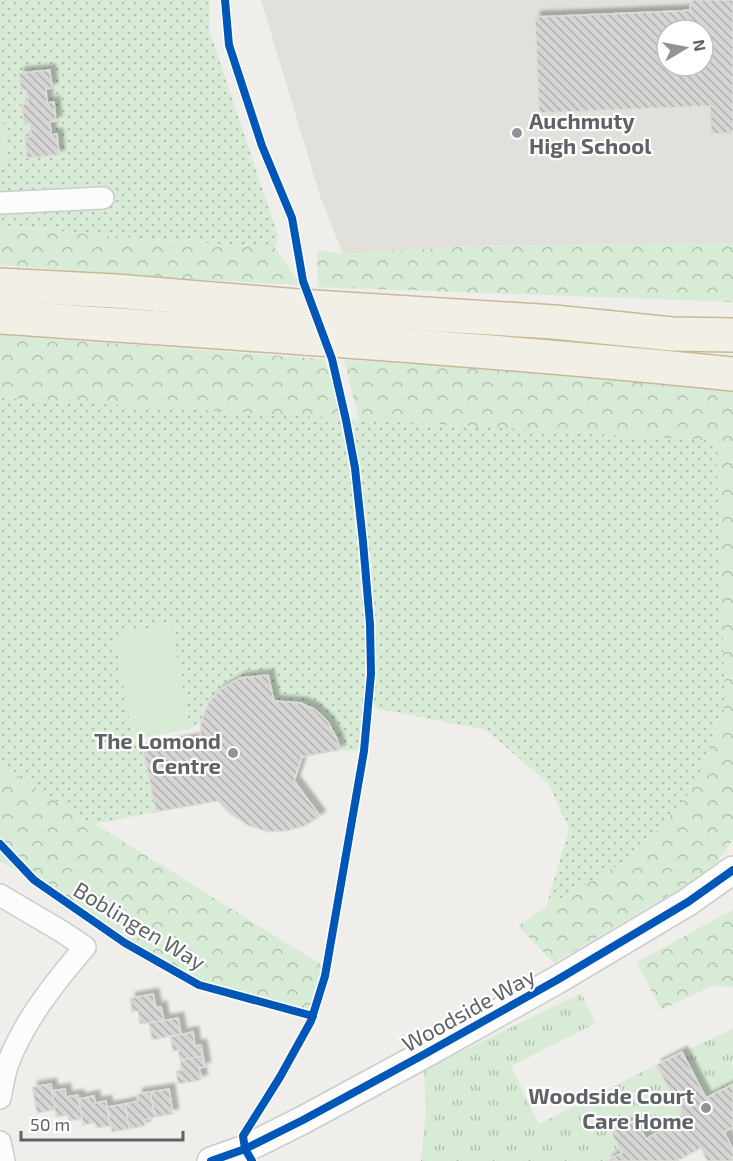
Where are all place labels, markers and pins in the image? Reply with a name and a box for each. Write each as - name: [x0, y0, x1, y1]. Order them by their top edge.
- place label: Auchmuty High School: [529, 107, 652, 158]
- marker: Auchmuty High School: [510, 126, 524, 140]
- place label: The Lomond Centre: [94, 727, 221, 778]
- marker: The Lomond Centre: [226, 746, 240, 760]
- place label: Woodside Court Care Home: [528, 1082, 694, 1133]
- marker: Woodside Court Care Home: [699, 1101, 713, 1115]

